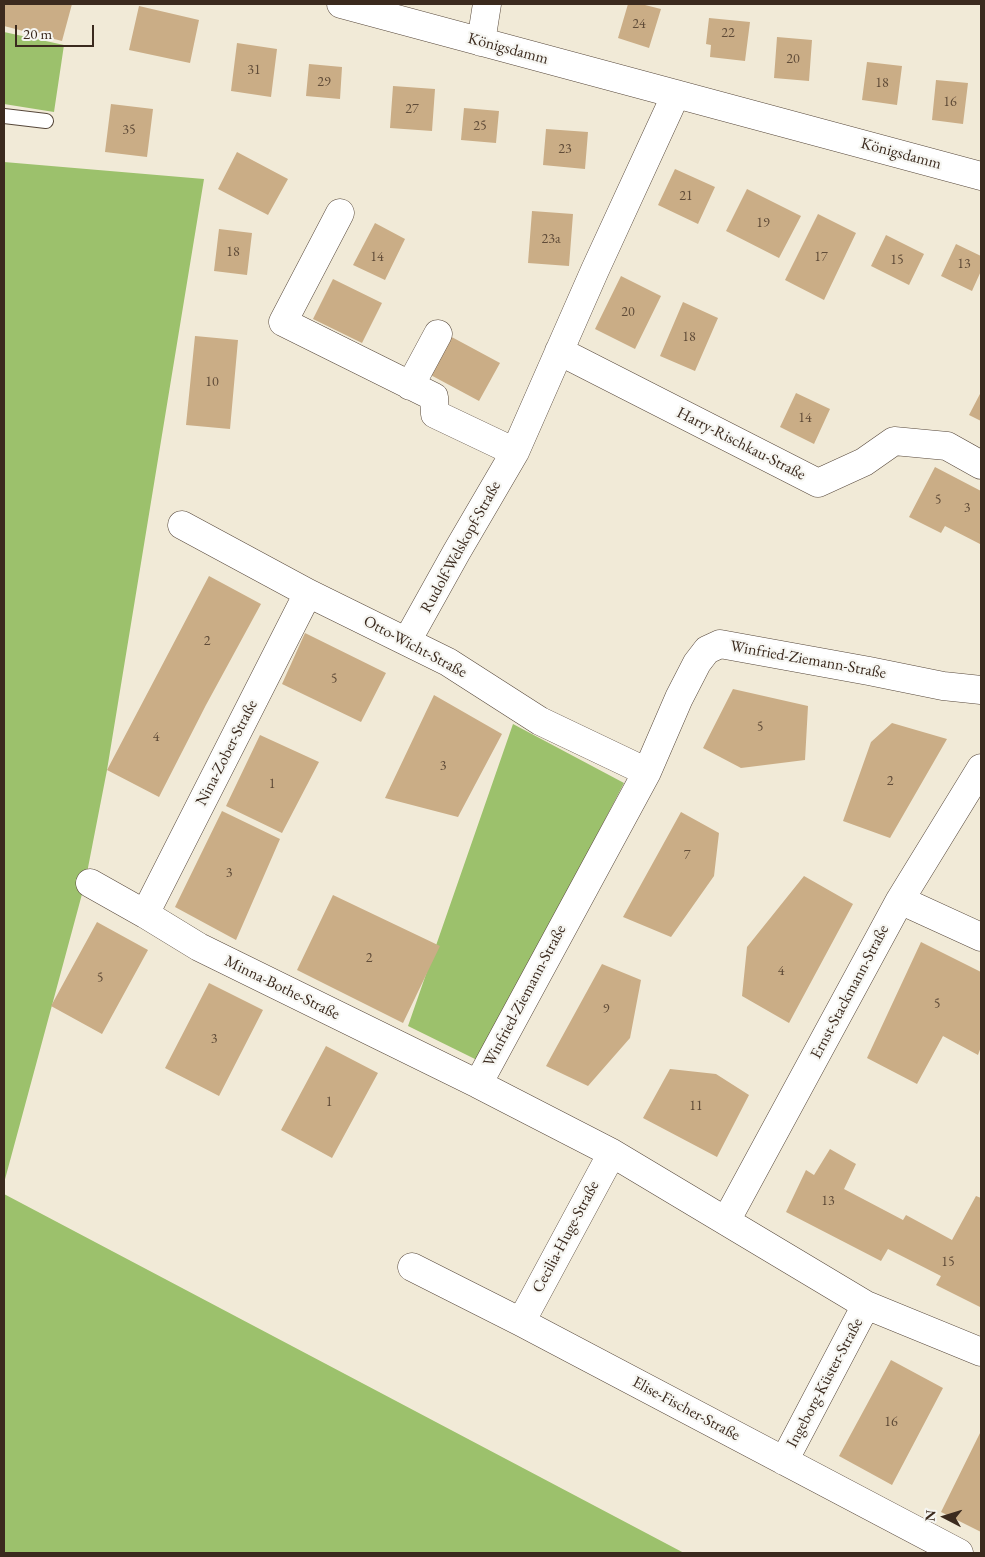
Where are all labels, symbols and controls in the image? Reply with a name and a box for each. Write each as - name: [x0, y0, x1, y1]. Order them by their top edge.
- scale bar: [18, 15, 96, 47]
- house number: 24: [632, 16, 646, 32]
- text: 20 m: [23, 24, 52, 43]
- house number: 22: [721, 25, 735, 41]
- street label: Königsdamm: [466, 29, 550, 69]
- house number: 20: [786, 51, 800, 67]
- house number: 31: [247, 62, 261, 78]
- house number: 29: [317, 74, 331, 90]
- house number: 18: [875, 75, 889, 91]
- house number: 16: [943, 94, 957, 110]
- house number: 27: [405, 101, 419, 117]
- house number: 25: [473, 118, 487, 134]
- house number: 35: [122, 122, 136, 138]
- street label: Königsdamm: [859, 134, 943, 174]
- house number: 23: [558, 141, 572, 157]
- house number: 21: [679, 188, 693, 204]
- house number: 19: [756, 215, 770, 231]
- house number: 23a: [541, 231, 561, 247]
- house number: 18: [226, 244, 240, 260]
- house number: 14: [370, 249, 384, 265]
- house number: 17: [814, 249, 828, 265]
- house number: 15: [890, 252, 904, 268]
- house number: 13: [957, 256, 971, 272]
- house number: 20: [621, 304, 635, 320]
- house number: 18: [682, 329, 696, 345]
- house number: 10: [205, 374, 219, 390]
- street label: Harry-Rischkau-Straße: [673, 403, 809, 485]
- house number: 14: [798, 410, 812, 426]
- street label: Rudolf-Welskopf-Straße: [417, 478, 505, 616]
- house number: 5: [935, 492, 941, 508]
- house number: 3: [964, 500, 970, 516]
- street label: Otto-Wicht-Straße: [360, 612, 470, 682]
- house number: 2: [204, 633, 210, 649]
- street label: Winfried-Ziemann-Straße: [729, 637, 887, 683]
- house number: 5: [331, 671, 337, 687]
- street label: Nina-Zober-Straße: [192, 697, 262, 809]
- house number: 5: [757, 719, 763, 735]
- house number: 4: [153, 729, 159, 745]
- house number: 3: [440, 758, 446, 774]
- house number: 2: [887, 773, 893, 789]
- house number: 1: [269, 776, 275, 792]
- house number: 7: [684, 847, 690, 863]
- house number: 3: [226, 865, 232, 881]
- street label: Winfried-Ziemann-Straße: [479, 922, 571, 1070]
- street label: Ernst-Stackmann-Straße: [807, 922, 893, 1062]
- house number: 2: [366, 950, 372, 966]
- street label: Minna-Bothe-Straße: [221, 952, 343, 1024]
- house number: 4: [778, 963, 784, 979]
- house number: 5: [97, 970, 103, 986]
- house number: 5: [934, 996, 940, 1012]
- house number: 9: [603, 1001, 609, 1017]
- house number: 3: [211, 1031, 217, 1047]
- house number: 1: [326, 1094, 332, 1110]
- house number: 11: [689, 1098, 703, 1114]
- street label: Cecilia-Huge-Straße: [528, 1178, 604, 1296]
- house number: 13: [821, 1193, 835, 1209]
- house number: 15: [941, 1254, 955, 1270]
- street label: Ingeborg-Küster-Straße: [783, 1315, 867, 1451]
- street label: Elise-Fischer-Straße: [629, 1373, 743, 1445]
- house number: 16: [884, 1414, 898, 1430]
- north arrow: [920, 1492, 970, 1542]
- text: N: [921, 1509, 940, 1522]

